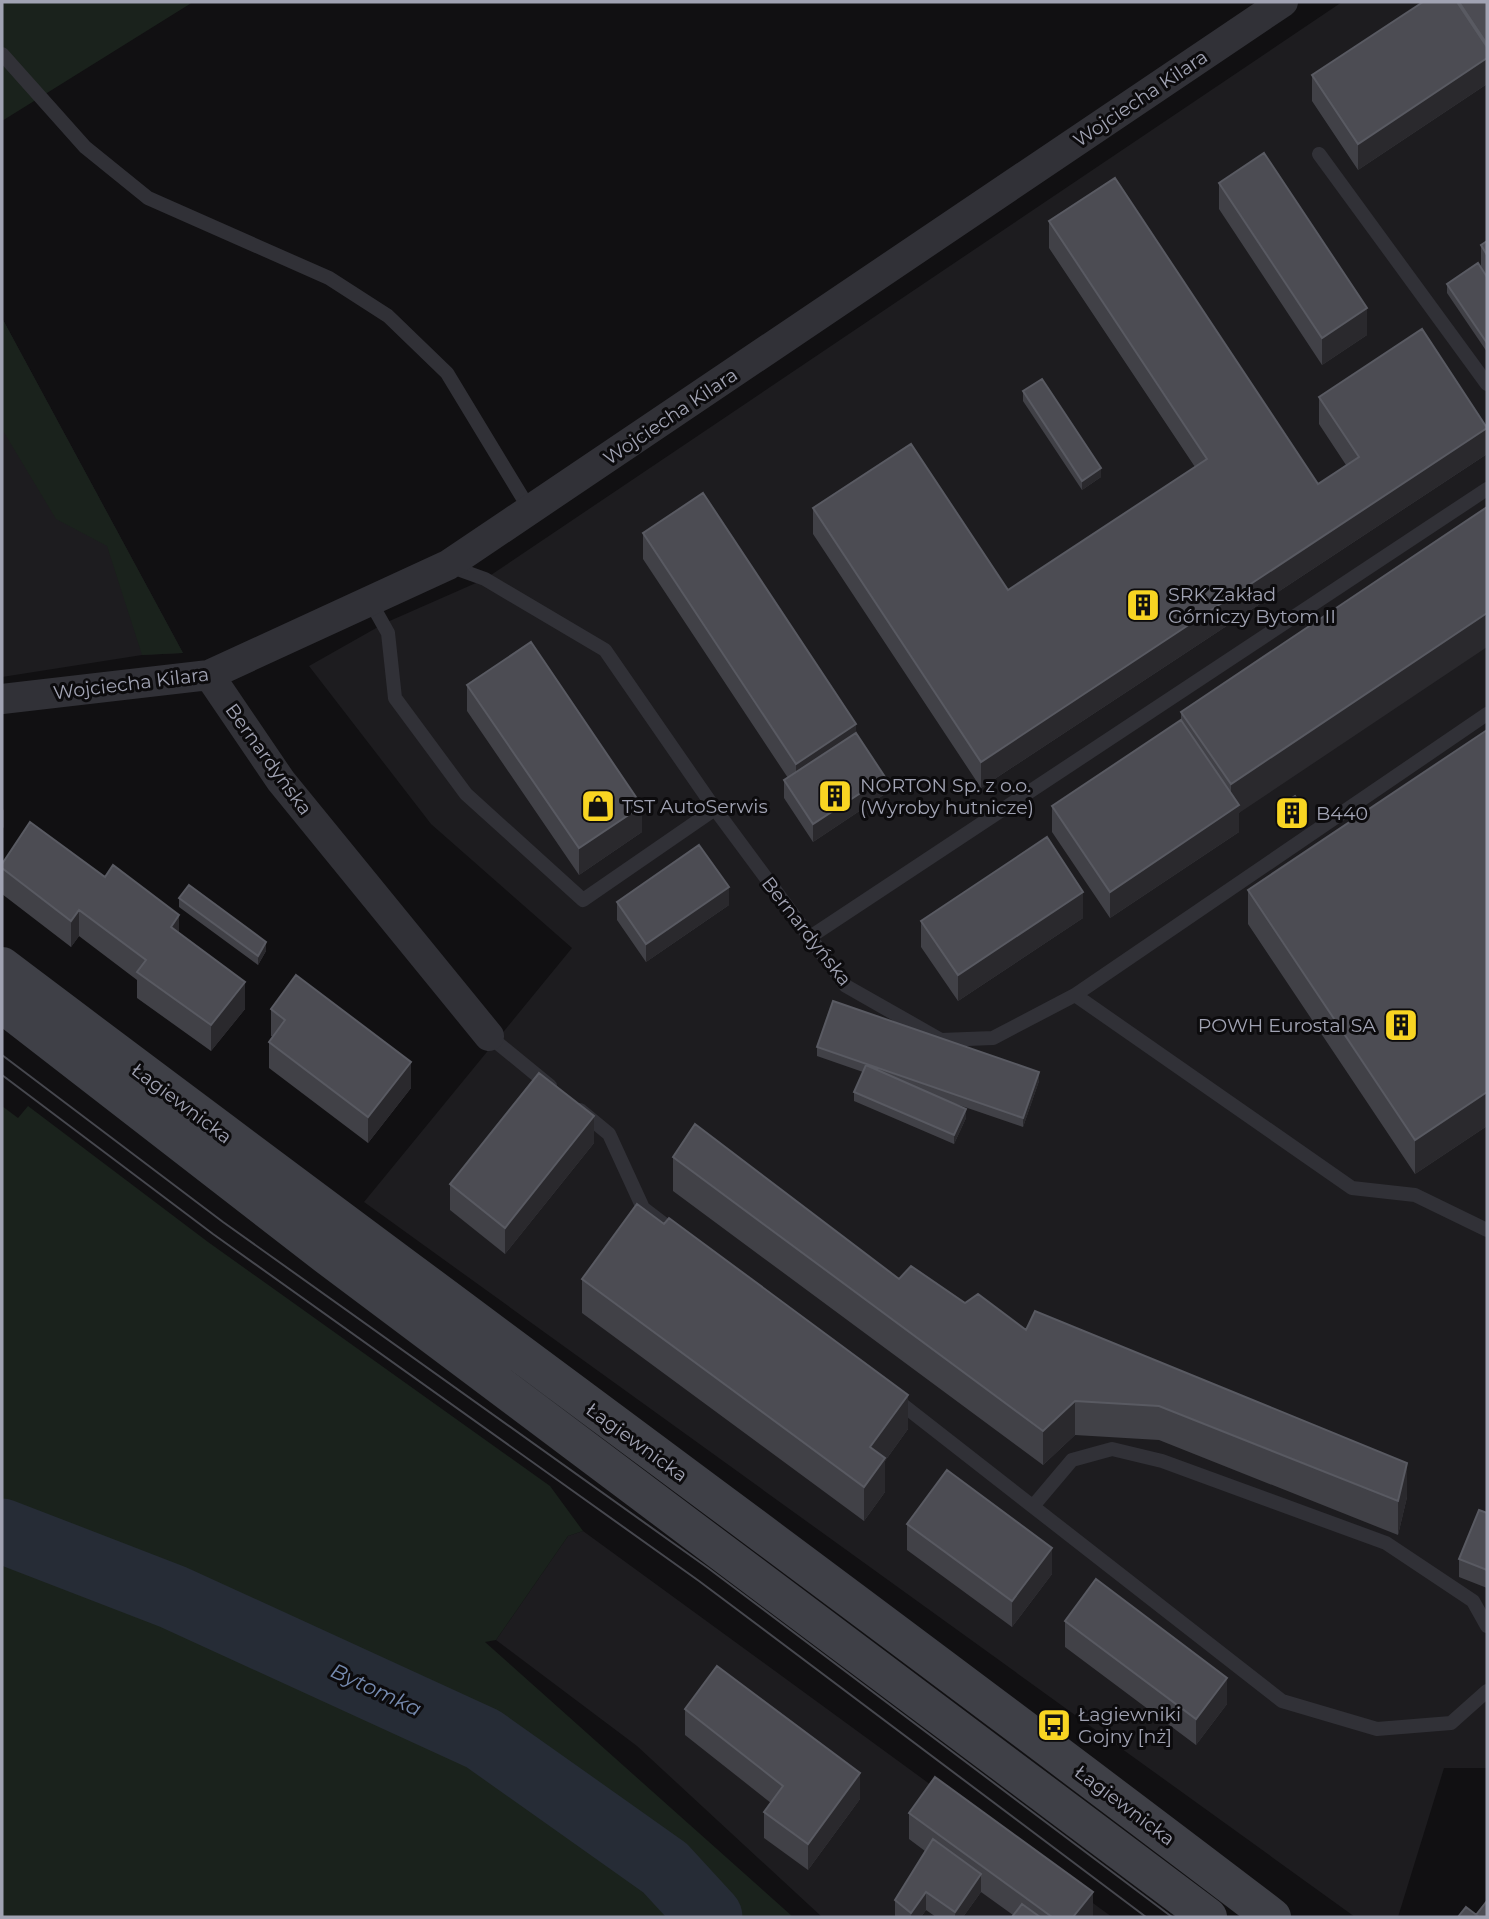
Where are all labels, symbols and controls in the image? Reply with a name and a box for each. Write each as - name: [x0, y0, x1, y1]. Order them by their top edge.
- street label: Wojciecha Kilara: [1069, 45, 1212, 152]
- street label: Wojciecha Kilara: [599, 363, 742, 470]
- place label: SRK Zakład Górniczy Bytom II: [1168, 583, 1336, 628]
- building icon: SRK Zakład Górniczy Bytom II: [1124, 586, 1162, 624]
- street label: Wojciecha Kilara: [52, 663, 210, 704]
- street label: Bernardyńska: [220, 699, 317, 820]
- place label: NORTON Sp. z o.o. (Wyroby hutnicze): [860, 774, 1034, 819]
- building icon: NORTON Sp. z o.o. (Wyroby hutnicze): [816, 777, 854, 815]
- shop icon: TST AutoSerwis: [579, 787, 617, 825]
- building icon: B440: [1273, 794, 1311, 832]
- place label: TST AutoSerwis: [622, 795, 768, 818]
- place label: B440: [1316, 802, 1368, 825]
- street label: Bernardyńska: [757, 872, 856, 991]
- building icon: POWH Eurostal SA: [1382, 1006, 1420, 1044]
- place label: POWH Eurostal SA: [1198, 1014, 1376, 1037]
- street label: Łagiewnicka: [127, 1058, 236, 1149]
- street label: Łagiewnicka: [582, 1398, 692, 1487]
- water label: Bytomka: [327, 1658, 426, 1721]
- place label: Łagiewniki Gojny [nż]: [1078, 1703, 1181, 1748]
- bus stop icon: Łagiewniki Gojny [nż]: [1035, 1706, 1073, 1744]
- street label: Łagiewnicka: [1070, 1760, 1179, 1851]

